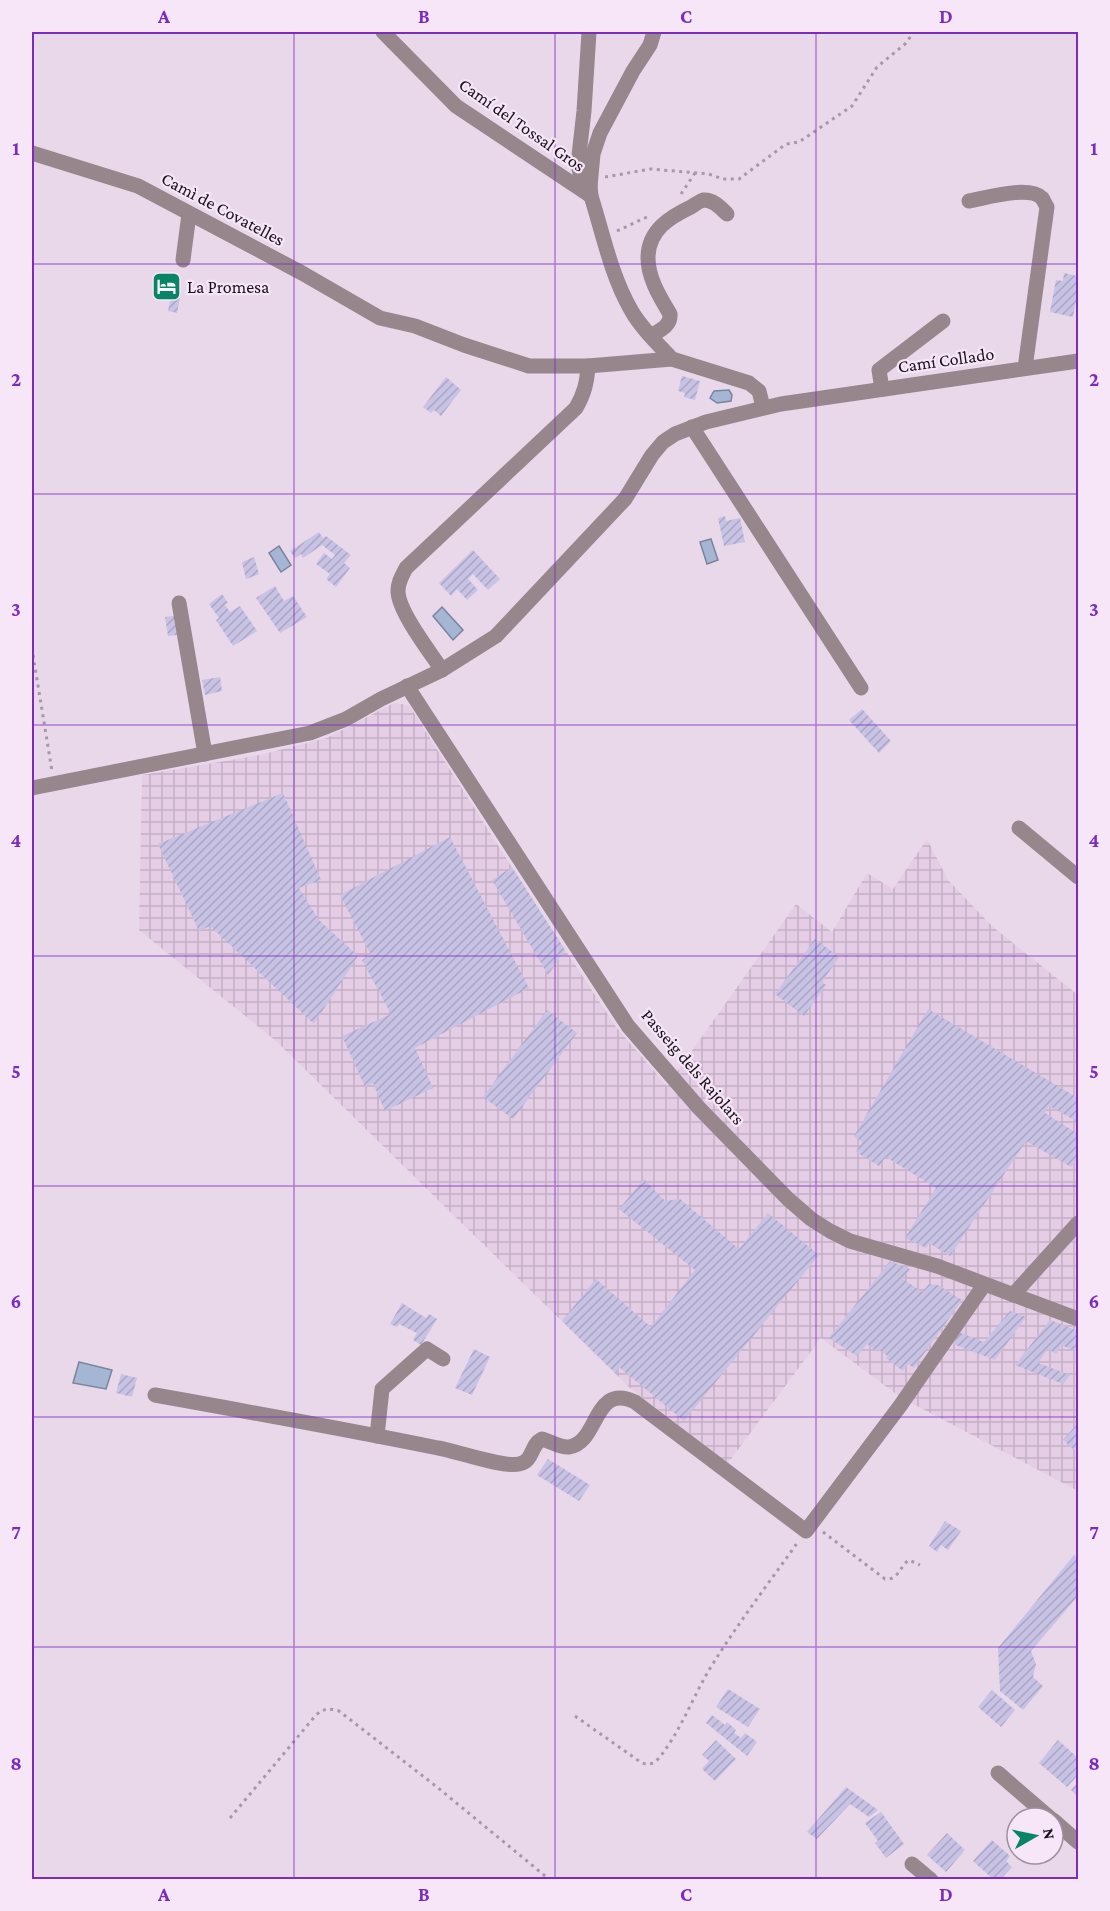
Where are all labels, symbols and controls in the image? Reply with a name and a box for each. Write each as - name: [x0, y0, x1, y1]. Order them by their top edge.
- text: A: [157, 5, 171, 27]
- text: B: [418, 5, 430, 27]
- text: C: [680, 5, 692, 27]
- text: D: [939, 5, 953, 27]
- street label: Camí del Tossal Gros: [455, 74, 589, 176]
- text: 1: [12, 137, 20, 159]
- text: 1: [1090, 137, 1098, 159]
- street label: Camì de Covatelles: [158, 168, 288, 250]
- hotel icon: La Promesa: [150, 271, 182, 303]
- place label: La Promesa: [187, 277, 269, 297]
- street label: Camí Collado: [897, 343, 996, 377]
- text: 2: [11, 368, 21, 390]
- text: 2: [1089, 368, 1099, 390]
- text: 3: [11, 598, 21, 620]
- text: 3: [1089, 598, 1099, 620]
- text: 4: [11, 829, 22, 851]
- text: 4: [1089, 829, 1100, 851]
- street label: Passeig dels Rajolars: [637, 1005, 749, 1129]
- text: 5: [11, 1060, 21, 1082]
- text: 5: [1089, 1060, 1099, 1082]
- text: 6: [11, 1290, 21, 1312]
- text: 6: [1089, 1290, 1099, 1312]
- text: 7: [11, 1521, 21, 1543]
- text: 7: [1089, 1521, 1099, 1543]
- text: 8: [10, 1752, 22, 1774]
- text: 8: [1088, 1752, 1100, 1774]
- north arrow: [1005, 1806, 1065, 1866]
- text: N: [1040, 1827, 1059, 1841]
- text: A: [157, 1883, 171, 1905]
- text: B: [418, 1883, 430, 1905]
- text: C: [680, 1883, 692, 1905]
- text: D: [939, 1883, 953, 1905]

